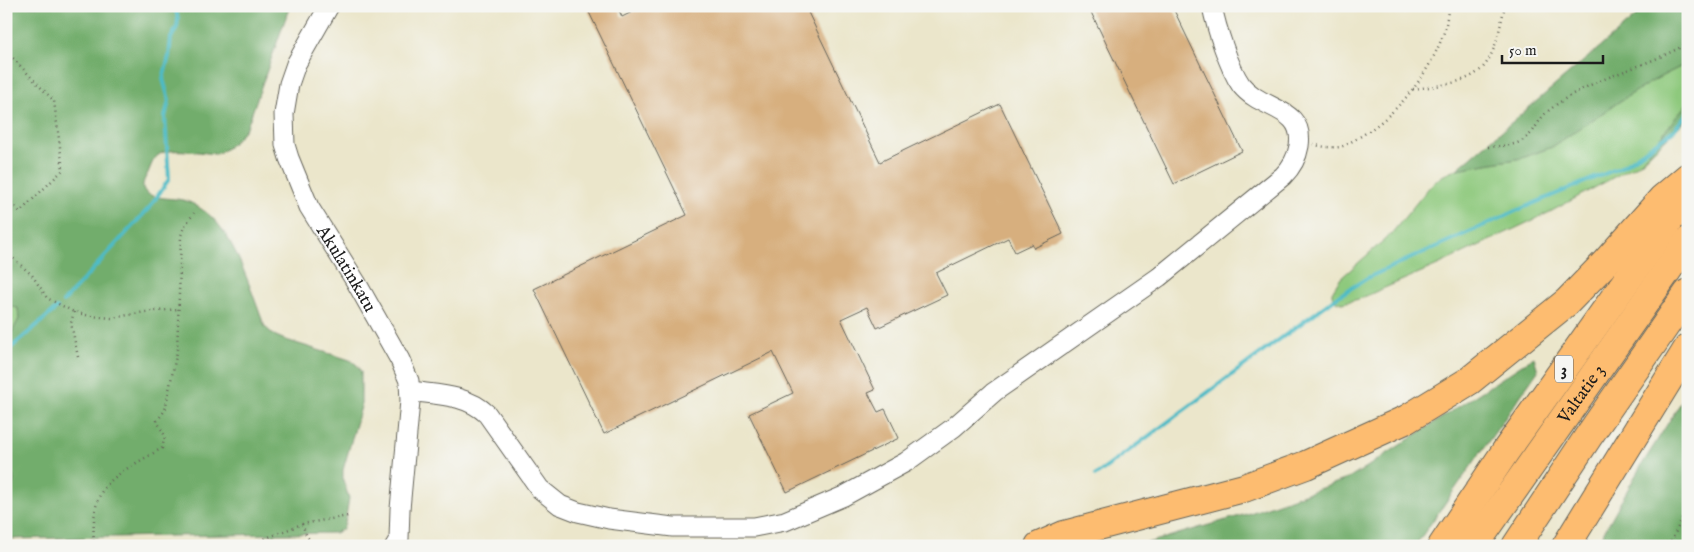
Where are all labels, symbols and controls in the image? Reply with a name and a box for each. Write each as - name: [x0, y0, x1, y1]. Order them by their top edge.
- scale bar: [1502, 32, 1603, 64]
- text: 50 m: [1509, 41, 1537, 60]
- street label: Akulatinkatu: [310, 221, 381, 317]
- road number: 3: [1555, 356, 1573, 382]
- street label: Valtatie 3: [1553, 360, 1611, 430]

